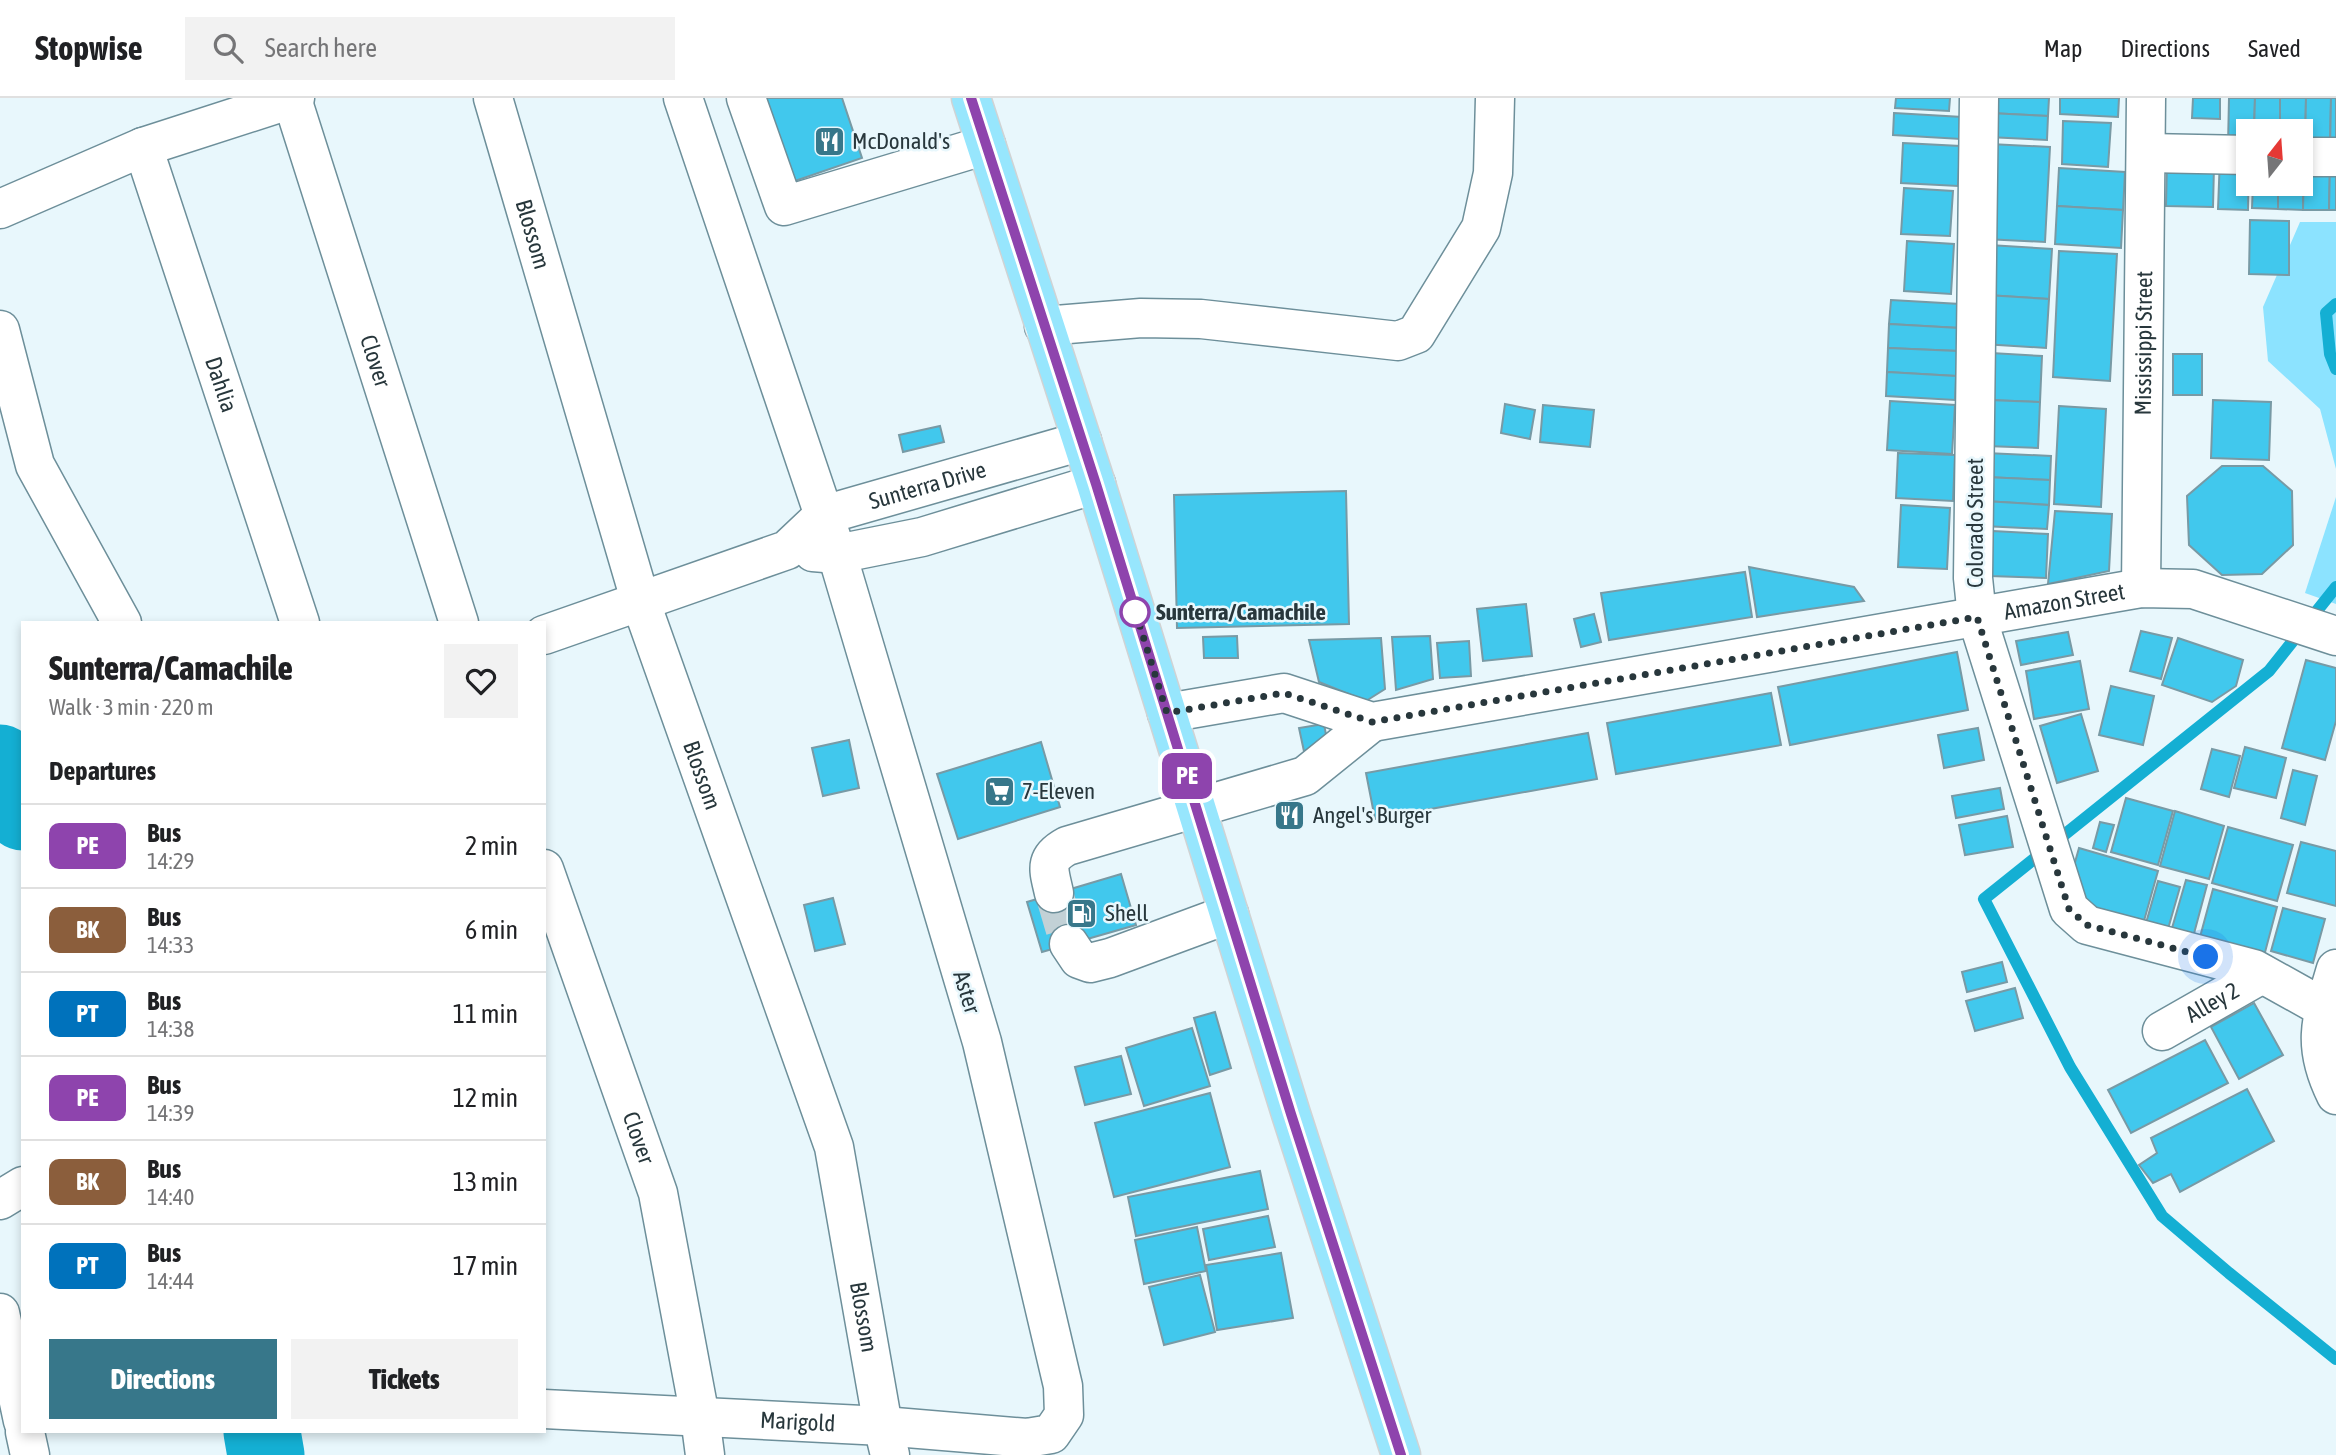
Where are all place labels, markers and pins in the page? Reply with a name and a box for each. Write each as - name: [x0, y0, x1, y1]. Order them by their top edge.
- restaurant icon: McDonald's: [812, 124, 846, 158]
- place label: McDonald's: [852, 128, 950, 154]
- marker: Sunterra/Camachile: [1120, 597, 1150, 627]
- place label: Sunterra/Camachile: [1156, 599, 1326, 625]
- supermarket icon: 7-Eleven: [982, 774, 1016, 808]
- place label: 7-Eleven: [1022, 778, 1095, 804]
- restaurant icon: Angel's Burger: [1273, 798, 1307, 832]
- place label: Angel's Burger: [1313, 802, 1432, 828]
- fuel station icon: Shell: [1065, 896, 1099, 930]
- place label: Shell: [1105, 900, 1148, 926]

